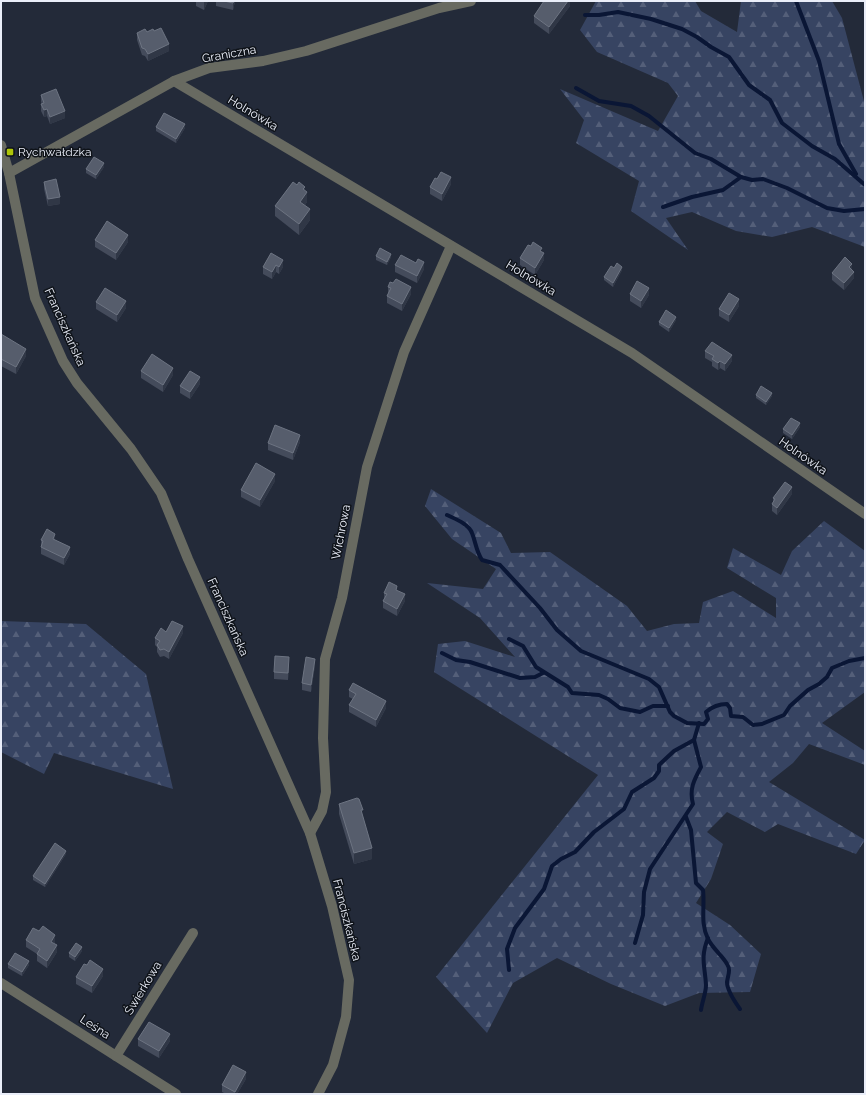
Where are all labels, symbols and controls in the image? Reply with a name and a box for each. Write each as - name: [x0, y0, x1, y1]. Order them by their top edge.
- street label: Graniczna: [201, 42, 257, 66]
- street label: Holnówka: [226, 93, 280, 133]
- place label: Rychwałdzka: [18, 145, 91, 159]
- marker: Rychwałdzka: [5, 147, 15, 157]
- street label: Holnówka: [504, 258, 558, 298]
- street label: Franciszkańska: [42, 286, 88, 368]
- street label: Holnówka: [776, 434, 830, 478]
- street label: Wichrowa: [329, 503, 353, 561]
- street label: Franciszkańska: [205, 576, 251, 658]
- street label: Franciszkańska: [330, 878, 364, 962]
- street label: Świerkowa: [122, 959, 164, 1017]
- street label: Leśna: [77, 1012, 113, 1042]

